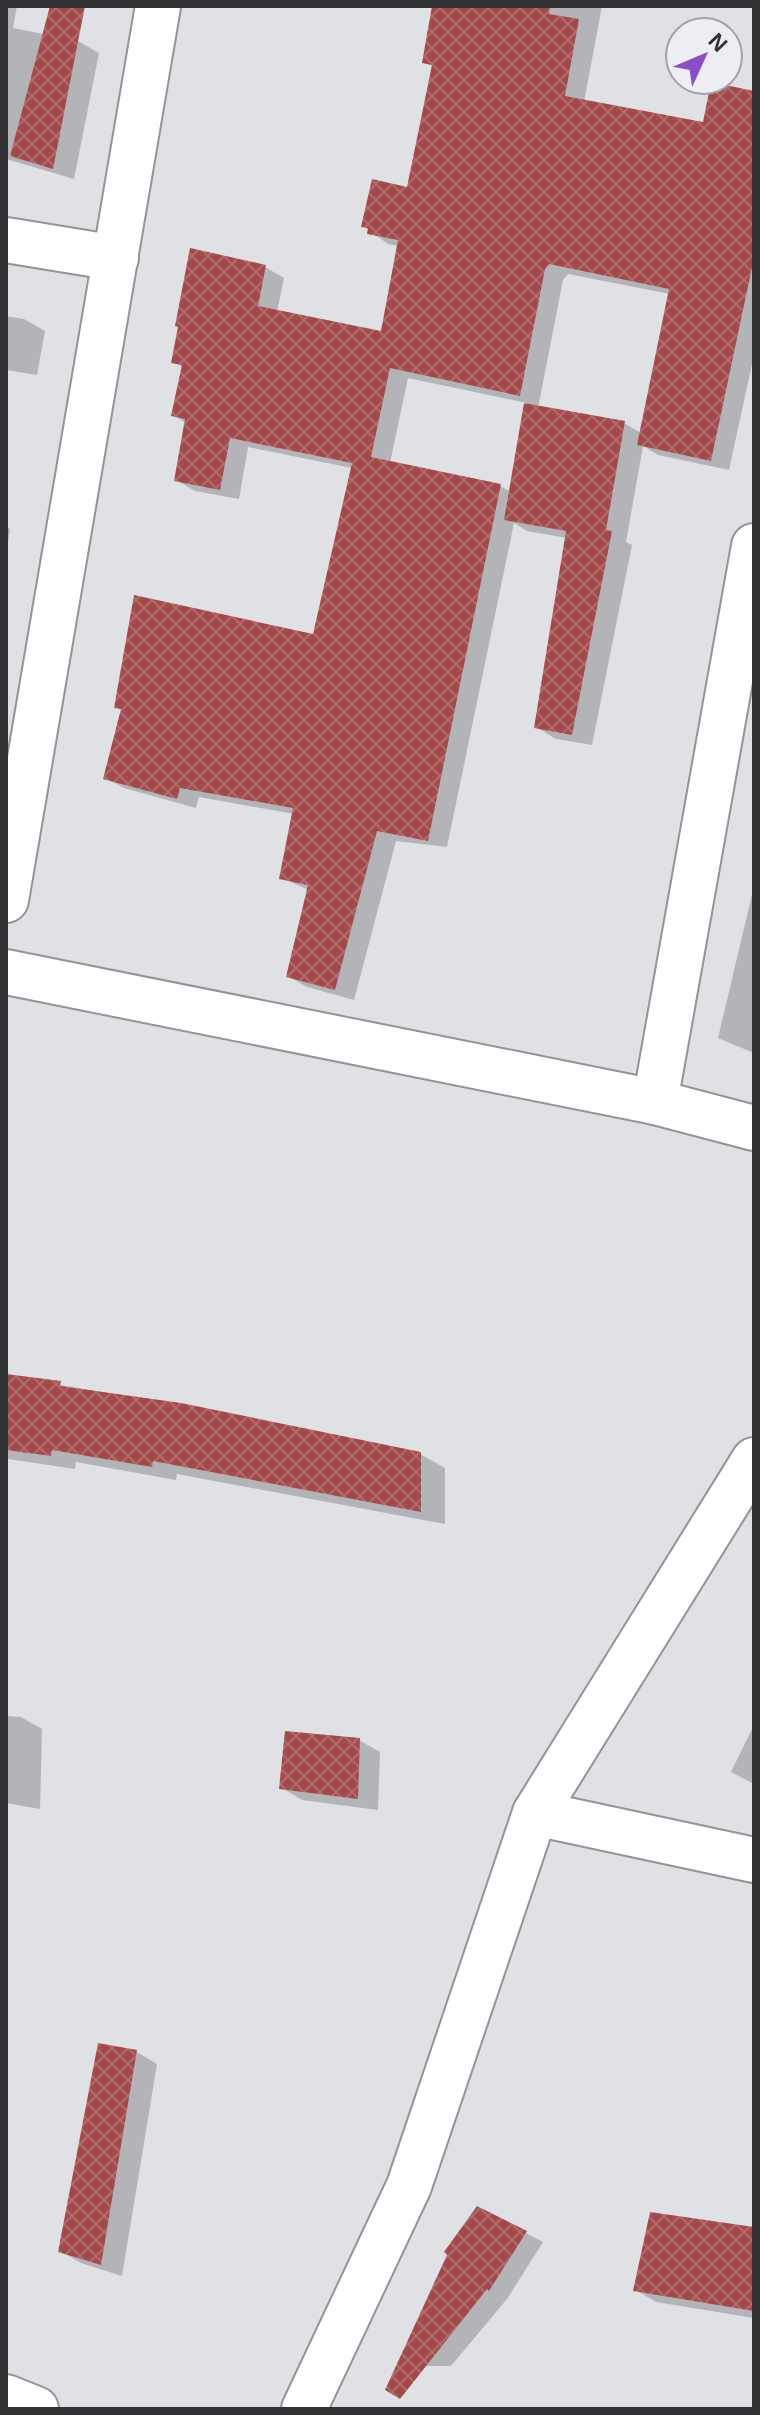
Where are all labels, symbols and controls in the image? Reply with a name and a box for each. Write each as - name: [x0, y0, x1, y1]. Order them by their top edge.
- north arrow: [664, 16, 744, 96]
- text: N: [704, 28, 733, 57]

